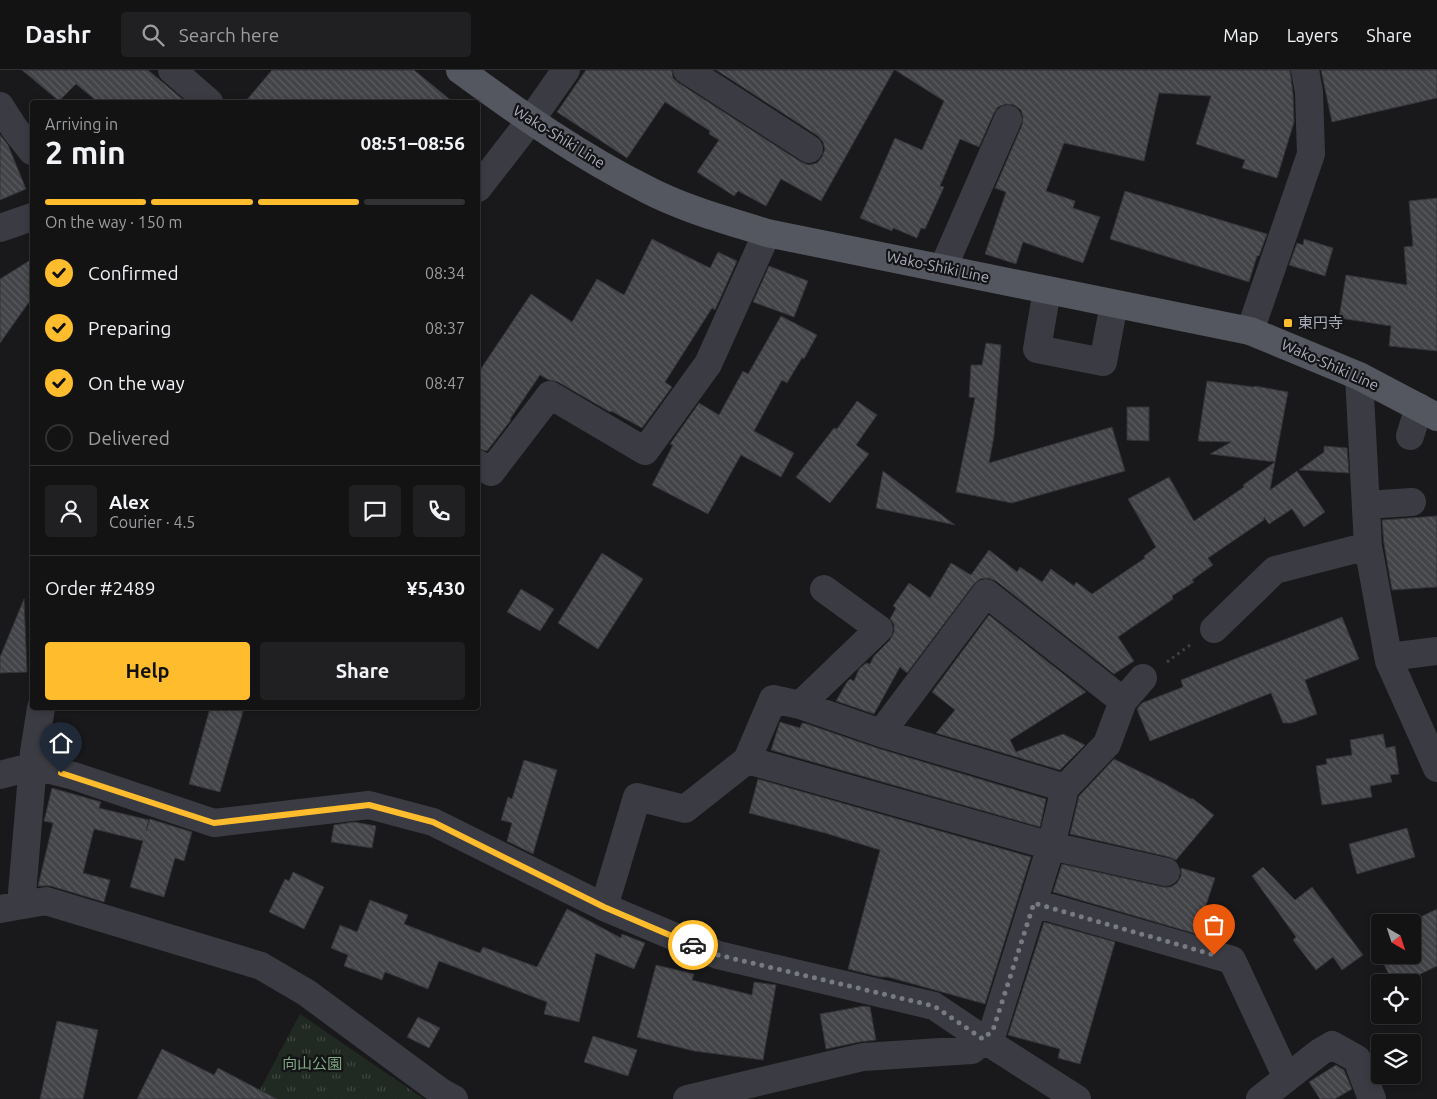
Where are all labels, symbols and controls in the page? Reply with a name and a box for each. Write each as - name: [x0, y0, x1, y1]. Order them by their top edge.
- search box: [121, 12, 471, 57]
- text: Dashr: [25, 21, 91, 48]
- icon: search: [139, 21, 167, 49]
- text: Search here: [179, 24, 279, 46]
- text: Map: [1223, 25, 1259, 45]
- text: Layers: [1287, 25, 1338, 45]
- text: Share: [1366, 25, 1412, 45]
- street label: Wako-Shiki Line: [510, 102, 608, 171]
- text: Arriving in: [45, 115, 118, 133]
- text: 08:51–08:56: [360, 132, 465, 154]
- text: 2 min: [45, 134, 126, 170]
- text: On the way · 150 m: [45, 213, 182, 231]
- street label: Wako-Shiki Line: [885, 247, 991, 286]
- icon: check: [45, 259, 73, 287]
- text: Confirmed: [88, 262, 179, 284]
- text: 08:34: [425, 264, 465, 282]
- icon: check: [45, 314, 73, 342]
- place label: 東円寺: [1298, 314, 1343, 331]
- text: Preparing: [88, 317, 172, 339]
- marker: 東円寺: [1282, 317, 1294, 329]
- text: 08:37: [425, 319, 465, 337]
- street label: Wako-Shiki Line: [1279, 336, 1381, 394]
- icon: check: [45, 369, 73, 397]
- text: On the way: [88, 372, 185, 394]
- text: 08:47: [425, 374, 465, 392]
- text: Delivered: [88, 427, 170, 449]
- button: person: [45, 485, 97, 537]
- button: chat: [349, 485, 401, 537]
- button: phone: [413, 485, 465, 537]
- text: Alex: [109, 491, 149, 513]
- text: Courier · 4.5: [109, 513, 195, 531]
- text: Order #2489: [45, 577, 155, 599]
- text: ¥5,430: [407, 577, 465, 599]
- button: Help: [45, 642, 250, 700]
- button: Share: [260, 642, 465, 700]
- pin: [40, 722, 82, 773]
- icon: home: [47, 729, 75, 757]
- pin: [1193, 904, 1235, 955]
- icon: bag: [1200, 911, 1228, 939]
- north arrow: [1371, 914, 1421, 964]
- map controls: [1371, 914, 1421, 1084]
- courier: [668, 920, 718, 970]
- icon: car: [679, 931, 707, 959]
- button: locate: [1371, 974, 1421, 1024]
- button: layers: [1371, 1034, 1421, 1084]
- park label: 向山公園: [282, 1055, 342, 1072]

